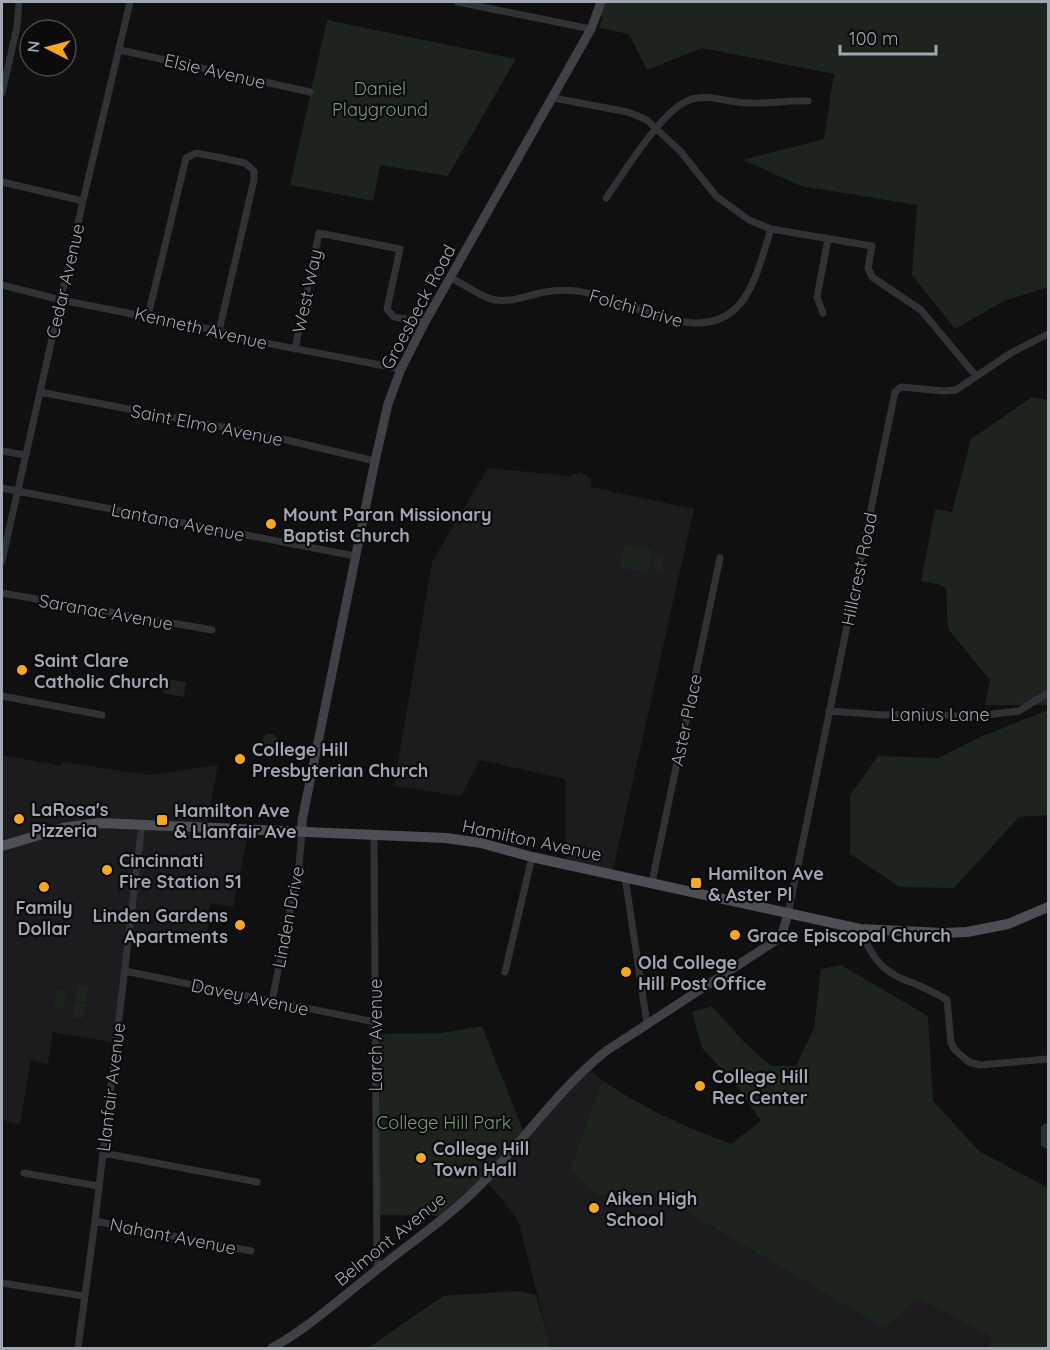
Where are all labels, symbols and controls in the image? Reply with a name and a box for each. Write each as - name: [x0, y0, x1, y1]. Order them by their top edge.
- north arrow: [18, 18, 78, 78]
- scale bar: [840, 18, 936, 56]
- text: 100 m: [849, 27, 898, 50]
- text: N: [23, 40, 44, 53]
- street label: Elsie Avenue: [162, 48, 268, 94]
- park label: Daniel Playground: [332, 77, 428, 121]
- street label: Cedar Avenue: [41, 221, 89, 341]
- street label: Groesbeck Road: [375, 241, 461, 373]
- street label: West Way: [287, 247, 327, 335]
- street label: Folchi Drive: [587, 284, 685, 332]
- street label: Kenneth Avenue: [132, 302, 270, 354]
- street label: Saint Elmo Avenue: [129, 399, 285, 451]
- street label: Lantana Avenue: [109, 498, 247, 546]
- place label: Mount Paran Missionary Baptist Church: [283, 503, 492, 547]
- street label: Hillcrest Road: [836, 510, 882, 628]
- marker: Mount Paran Missionary Baptist Church: [264, 517, 278, 531]
- street label: Saranac Avenue: [37, 589, 175, 635]
- place label: Saint Clare Catholic Church: [34, 649, 169, 693]
- marker: Saint Clare Catholic Church: [15, 663, 29, 677]
- street label: Aster Place: [665, 672, 707, 768]
- street label: Lanius Lane: [890, 703, 990, 726]
- place label: College Hill Presbyterian Church: [252, 738, 428, 782]
- marker: College Hill Presbyterian Church: [233, 752, 247, 766]
- place label: LaRosa's Pizzeria: [31, 798, 109, 842]
- place label: Hamilton Ave & Llanfair Ave: [174, 799, 297, 843]
- marker: LaRosa's Pizzeria: [12, 812, 26, 826]
- marker: Hamilton Ave & Llanfair Ave: [155, 813, 169, 827]
- street label: Hamilton Avenue: [460, 814, 604, 866]
- place label: Cincinnati Fire Station 51: [119, 849, 242, 893]
- place label: Hamilton Ave & Aster Pl: [708, 862, 824, 906]
- marker: Cincinnati Fire Station 51: [100, 863, 114, 877]
- street label: Linden Drive: [267, 864, 309, 970]
- marker: Hamilton Ave & Aster Pl: [689, 876, 703, 890]
- marker: Family Dollar: [37, 880, 51, 894]
- place label: Family Dollar: [15, 896, 73, 940]
- place label: Linden Gardens Apartments: [92, 904, 228, 948]
- marker: Linden Gardens Apartments: [233, 918, 247, 932]
- place label: Grace Episcopal Church: [747, 924, 951, 947]
- marker: Grace Episcopal Church: [728, 928, 742, 942]
- place label: Old College Hill Post Office: [638, 951, 767, 995]
- marker: Old College Hill Post Office: [619, 965, 633, 979]
- street label: Davey Avenue: [189, 973, 311, 1021]
- street label: Larch Avenue: [364, 978, 387, 1092]
- street label: Llanfair Avenue: [92, 1021, 130, 1153]
- place label: College Hill Rec Center: [712, 1065, 808, 1109]
- marker: College Hill Rec Center: [693, 1079, 707, 1093]
- park label: College Hill Park: [377, 1111, 511, 1134]
- place label: College Hill Town Hall: [433, 1137, 529, 1181]
- marker: College Hill Town Hall: [414, 1151, 428, 1165]
- street label: Belmont Avenue: [330, 1187, 450, 1291]
- place label: Aiken High School: [606, 1187, 697, 1231]
- marker: Aiken High School: [587, 1201, 601, 1215]
- street label: Nahant Avenue: [108, 1212, 238, 1260]

